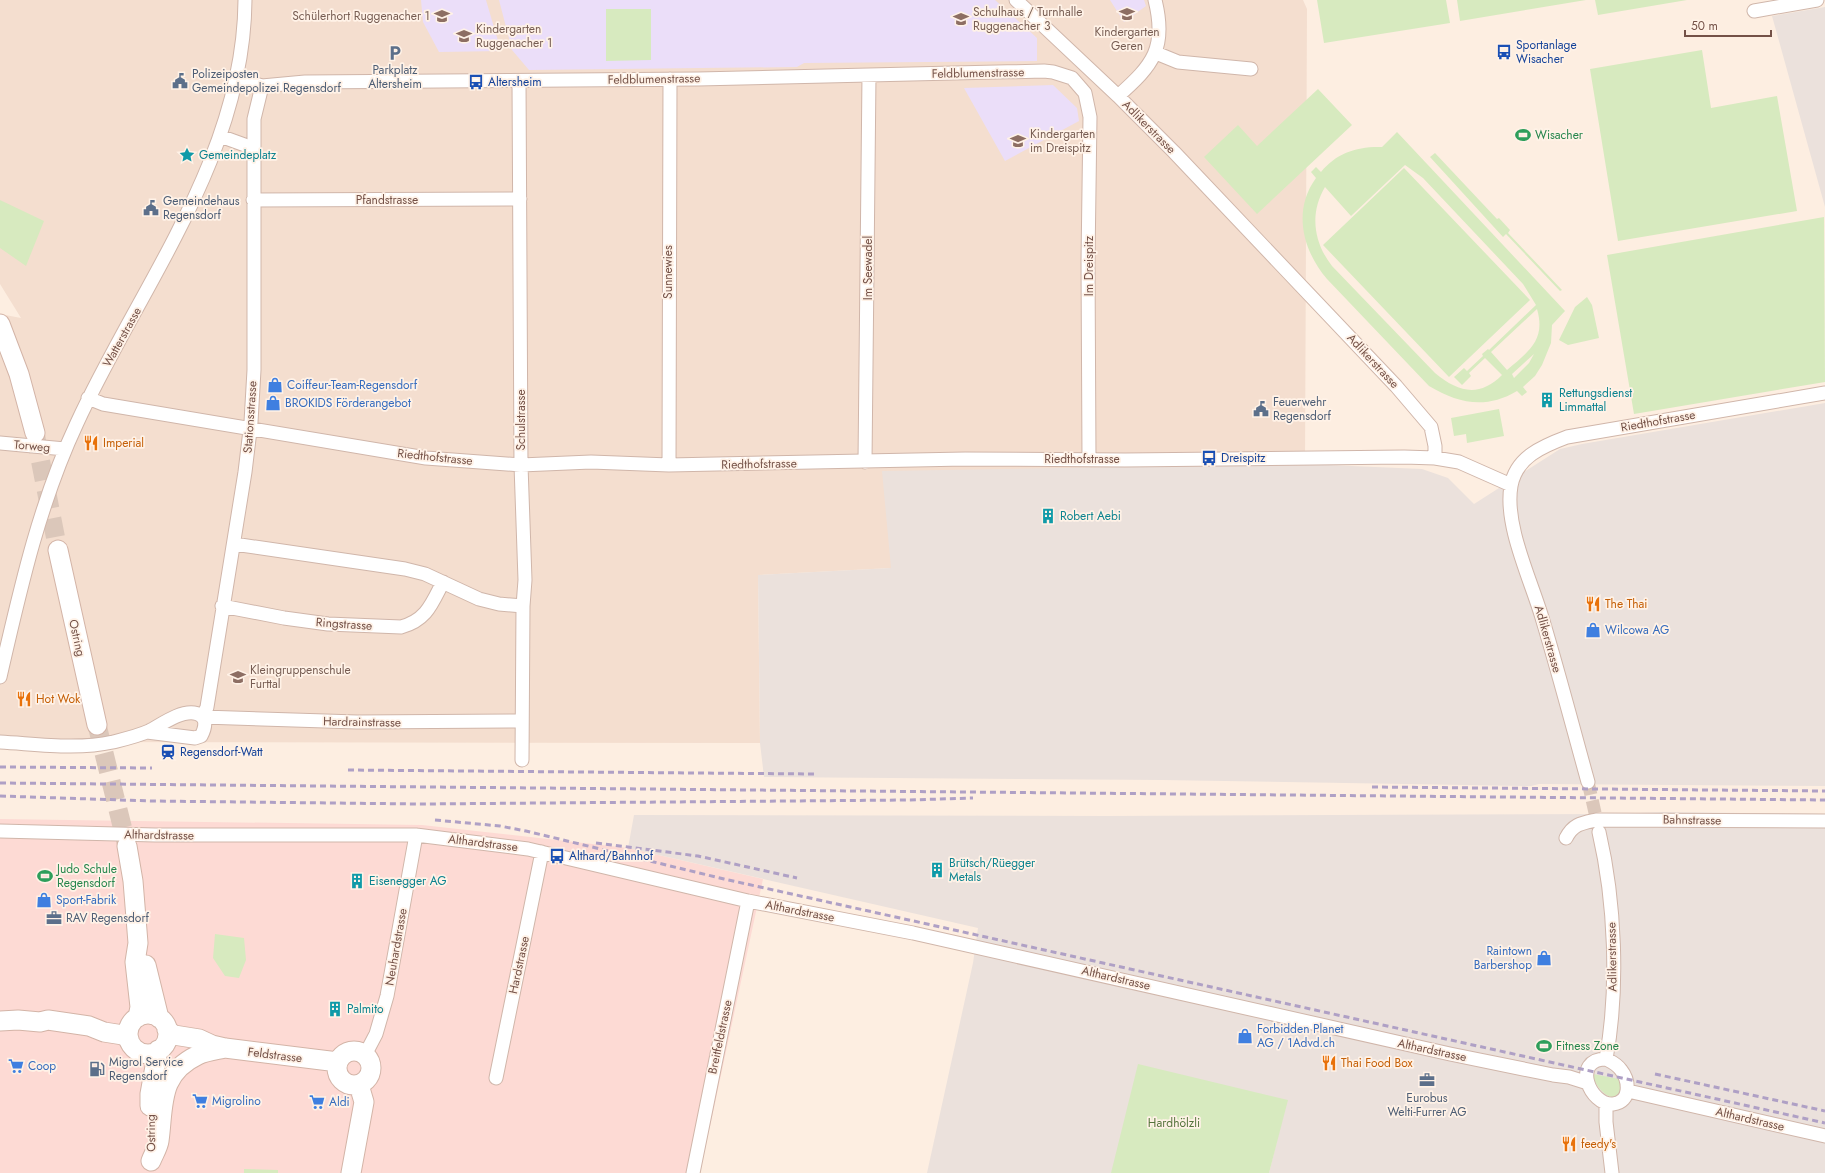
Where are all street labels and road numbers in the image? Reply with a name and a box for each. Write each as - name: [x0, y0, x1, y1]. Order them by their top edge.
- street label: Feldblumenstrasse: [932, 63, 1024, 83]
- street label: Feldblumenstrasse: [608, 69, 700, 89]
- street label: Adlikerstrasse: [1118, 96, 1180, 158]
- street label: Pfandstrasse: [356, 191, 418, 209]
- street label: Im Dreispitz: [1080, 235, 1098, 296]
- street label: Im Seewadel: [859, 236, 877, 300]
- street label: Sunnewies: [659, 245, 677, 299]
- street label: Watterstrasse: [98, 304, 146, 370]
- street label: Adlikerstrasse: [1343, 329, 1403, 393]
- street label: Stationsstrasse: [238, 380, 262, 454]
- street label: Schulstrasse: [512, 389, 530, 451]
- street label: Riedthofstrasse: [1619, 406, 1697, 436]
- street label: Torweg: [13, 435, 51, 457]
- street label: Riedthofstrasse: [397, 444, 473, 470]
- street label: Riedthofstrasse: [1044, 450, 1120, 468]
- street label: Riedthofstrasse: [721, 454, 797, 474]
- street label: Adlikerstrasse: [1530, 603, 1566, 675]
- street label: Ringstrasse: [315, 613, 373, 635]
- street label: Ostring: [64, 618, 90, 658]
- street label: Hardrainstrasse: [323, 712, 401, 732]
- street label: Bahnstrasse: [1663, 810, 1721, 830]
- street label: Althardstrasse: [124, 825, 194, 845]
- street label: Althardstrasse: [447, 830, 519, 856]
- street label: Althardstrasse: [764, 895, 836, 927]
- street label: Neuhardstrasse: [380, 907, 412, 987]
- street label: Adlikerstrasse: [1602, 922, 1622, 992]
- street label: Hardstrasse: [504, 934, 534, 996]
- street label: Althardstrasse: [1080, 961, 1152, 995]
- street label: Breitfeldstrasse: [703, 998, 737, 1076]
- street label: Althardstrasse: [1396, 1034, 1468, 1066]
- street label: Feldstrasse: [247, 1043, 303, 1067]
- street label: Althardstrasse: [1714, 1102, 1786, 1136]
- street label: Ostring: [142, 1114, 160, 1152]

